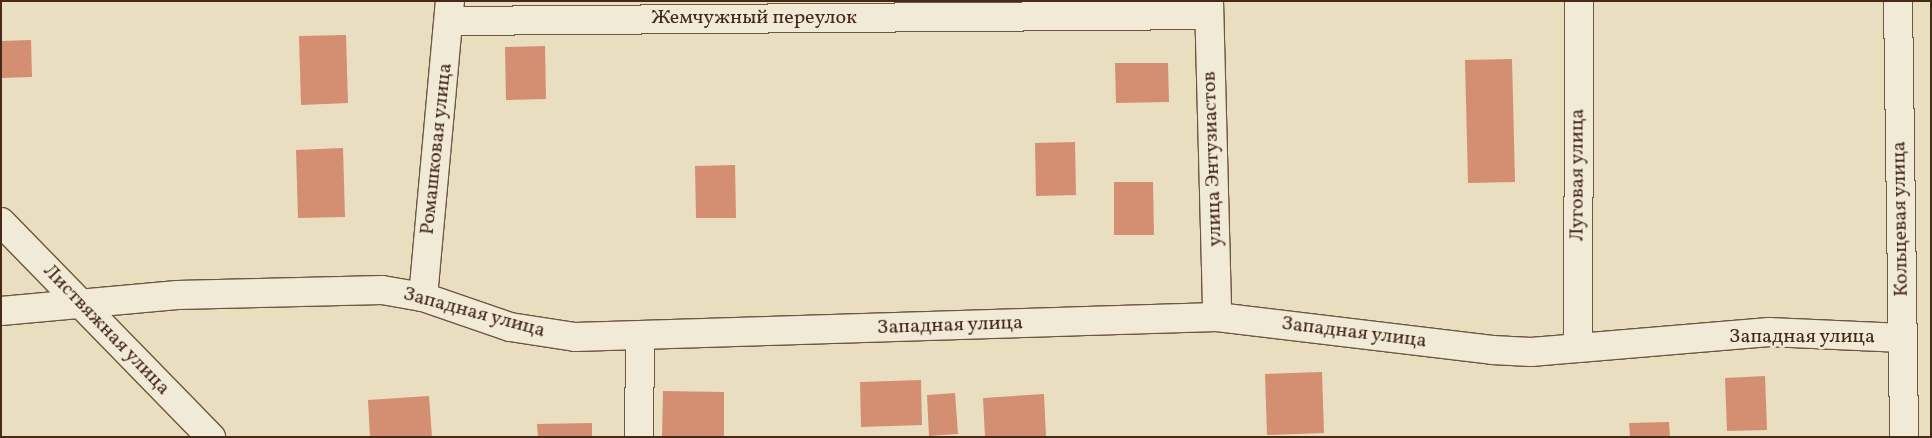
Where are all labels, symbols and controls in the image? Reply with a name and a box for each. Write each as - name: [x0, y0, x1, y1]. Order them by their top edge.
- street label: Жемчужный переулок: [651, 6, 857, 30]
- street label: Ромашковая улица: [416, 62, 458, 236]
- street label: улица Энтузиастов: [1198, 71, 1228, 247]
- street label: Луговая улица: [1566, 108, 1590, 242]
- street label: Кольцевая улица: [1888, 141, 1914, 297]
- street label: Листвяжная улица: [37, 259, 175, 401]
- street label: Западная улица: [400, 282, 548, 344]
- street label: Западная улица: [876, 311, 1024, 341]
- street label: Западная улица: [1280, 312, 1428, 354]
- street label: Западная улица: [1729, 325, 1875, 349]

